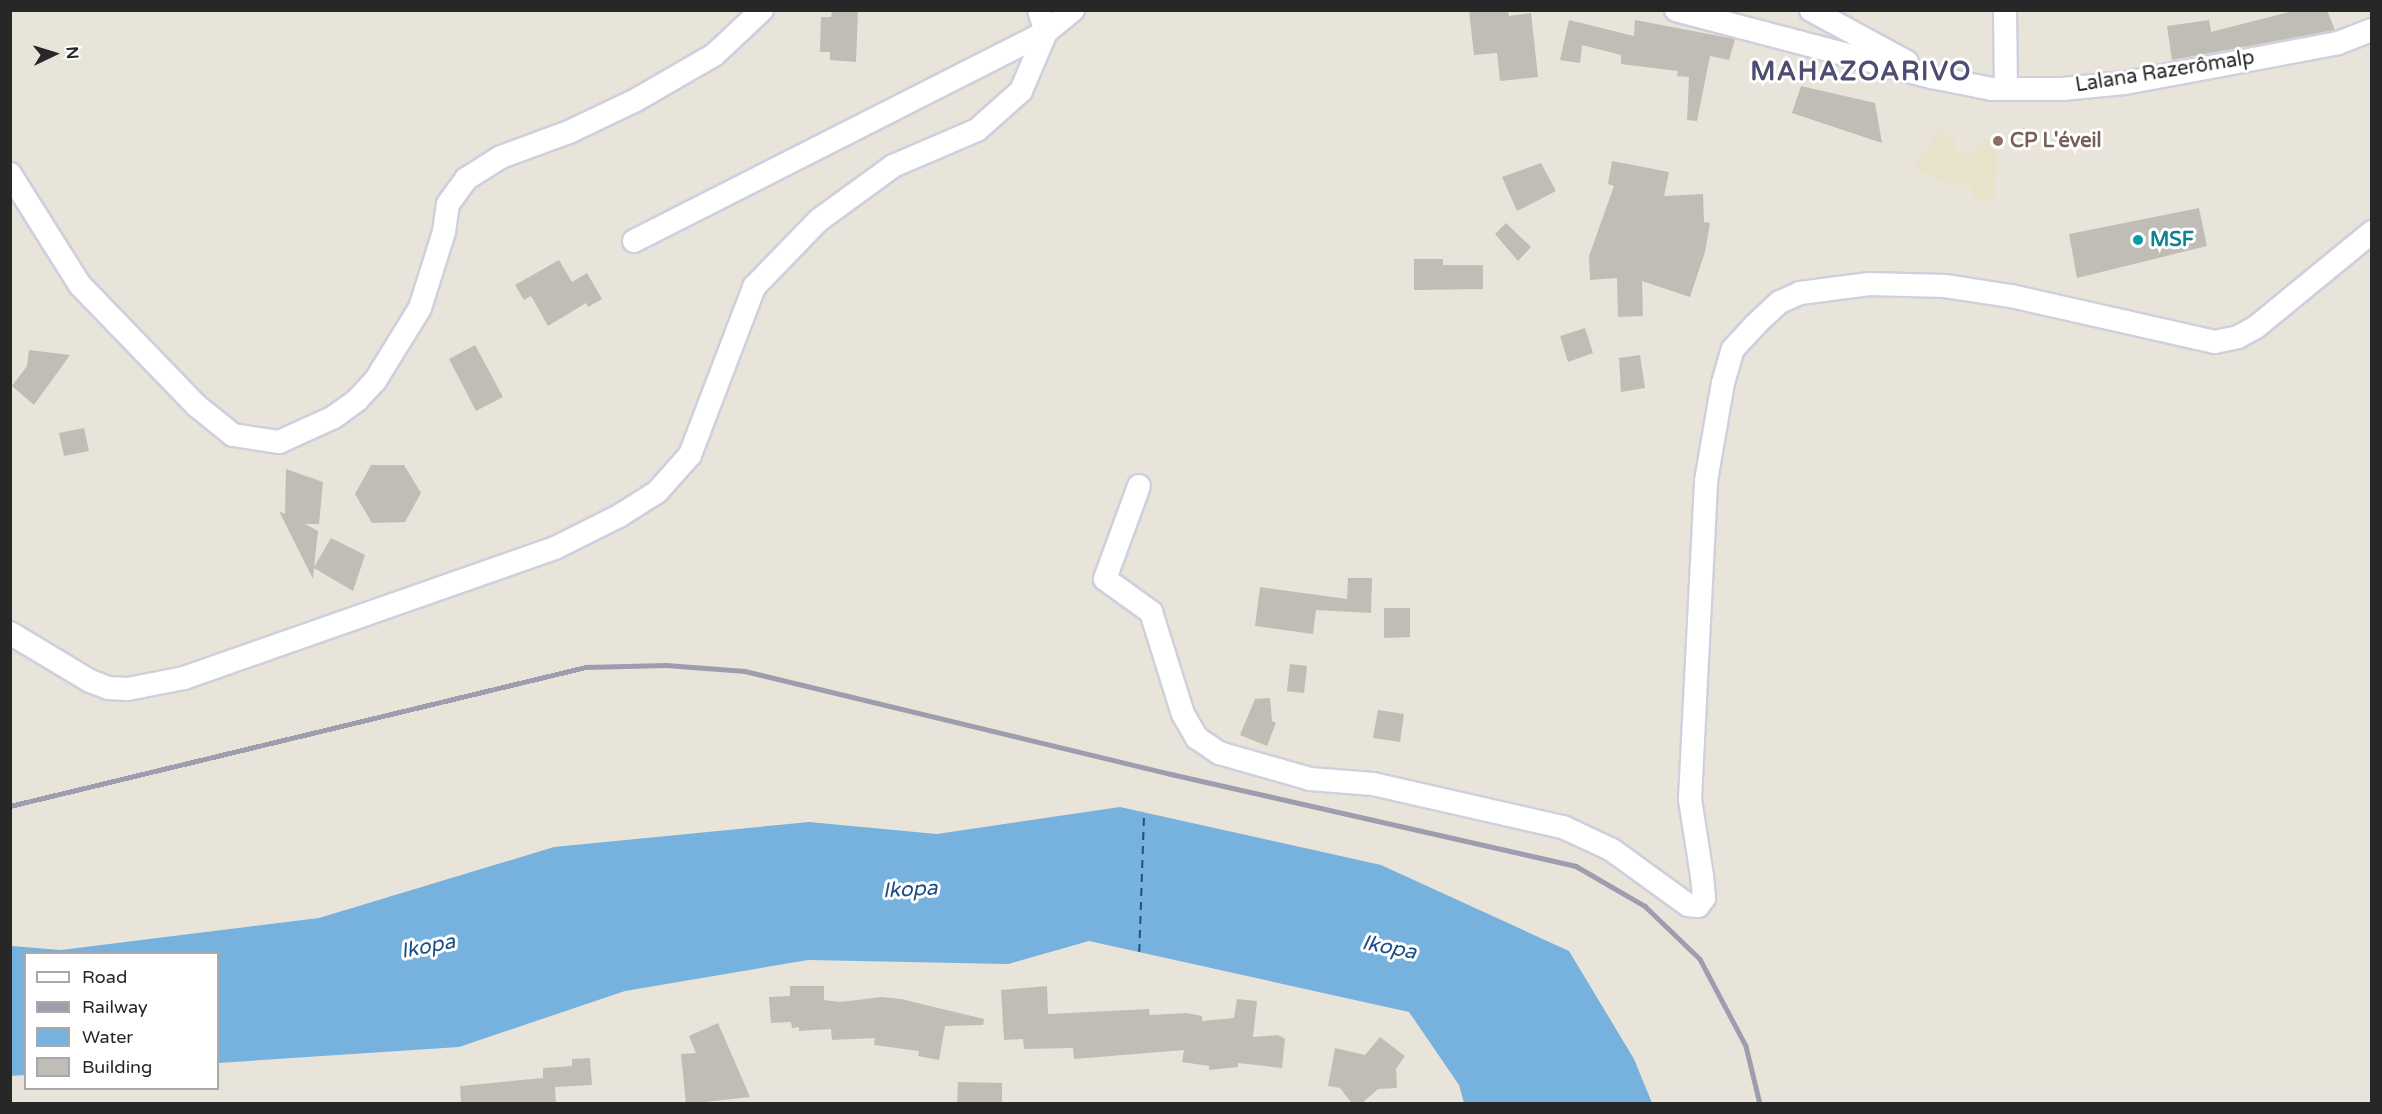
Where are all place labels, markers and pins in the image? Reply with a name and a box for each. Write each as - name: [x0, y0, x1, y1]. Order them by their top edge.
- place label: CP L'éveil: [2010, 129, 2101, 153]
- marker: CP L'éveil: [1991, 134, 2005, 148]
- place label: MSF: [2150, 228, 2194, 252]
- marker: MSF: [2131, 233, 2145, 247]

